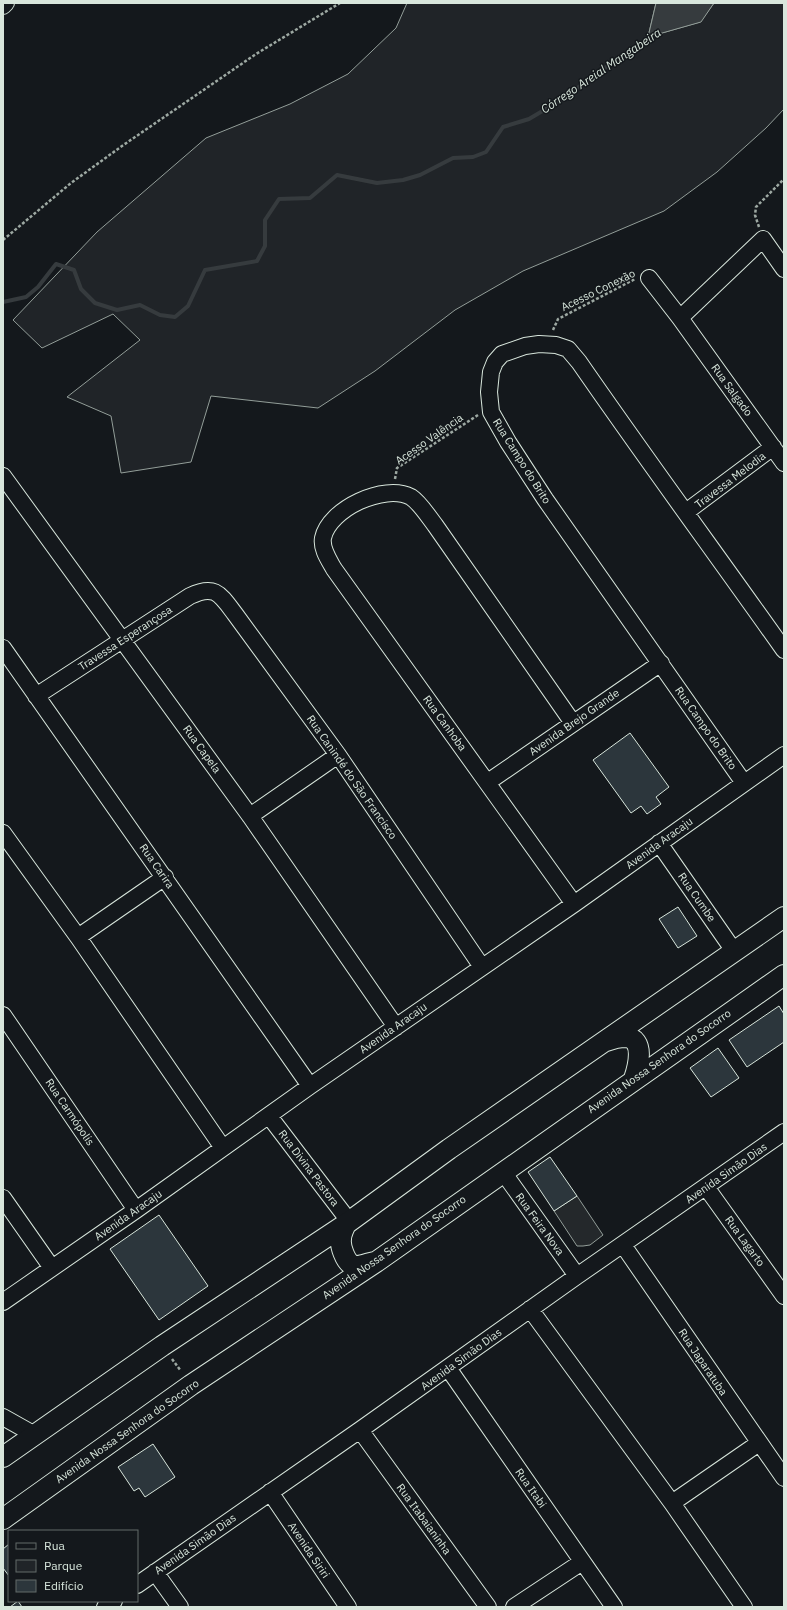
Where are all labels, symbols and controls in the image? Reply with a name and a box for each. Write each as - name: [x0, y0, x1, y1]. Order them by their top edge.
- water label: Córrego Areial Mangabeira: [538, 25, 664, 116]
- street label: Acesso Conexão: [559, 266, 637, 314]
- street label: Rua Salgado: [708, 361, 756, 419]
- street label: Acesso Valência: [392, 410, 466, 468]
- street label: Rua Campo do Brito: [490, 416, 554, 506]
- street label: Travessa Melodia: [692, 449, 768, 511]
- street label: Travessa Esperançosa: [75, 602, 175, 674]
- street label: Rua Campo do Brito: [672, 684, 740, 772]
- street label: Avenida Brejo Grande: [526, 686, 622, 758]
- street label: Rua Canhoba: [420, 692, 470, 754]
- street label: Rua Canindé do São Francisco: [304, 712, 400, 842]
- street label: Rua Capela: [180, 722, 224, 776]
- street label: Avenida Aracaju: [623, 814, 695, 872]
- street label: Rua Carira: [137, 841, 177, 891]
- street label: Rua Cumbe: [675, 870, 719, 924]
- street label: Avenida Aracaju: [356, 1000, 430, 1056]
- street label: Avenida Nossa Senhora do Socorro: [584, 1006, 734, 1116]
- street label: Rua Carmópolis: [42, 1076, 98, 1148]
- street label: Rua Divina Pastora: [276, 1127, 342, 1209]
- street label: Avenida Simão Dias: [682, 1140, 770, 1206]
- street label: Avenida Aracaju: [91, 1187, 165, 1243]
- street label: Rua Feira Nova: [513, 1190, 567, 1258]
- street label: Avenida Nossa Senhora do Socorro: [319, 1192, 469, 1302]
- street label: Rua Lagarto: [722, 1213, 768, 1269]
- street label: Avenida Simão Dias: [418, 1325, 504, 1393]
- street label: Rua Japaratuba: [675, 1326, 731, 1398]
- street label: Avenida Nossa Senhora do Socorro: [52, 1376, 202, 1486]
- street label: Rua Itabi: [512, 1466, 550, 1510]
- street label: Rua Itabaianinha: [394, 1481, 454, 1557]
- street label: Avenida Simão Dias: [151, 1511, 239, 1577]
- street label: Avenida Siriri: [285, 1519, 333, 1581]
- legend: [8, 1530, 138, 1602]
- text: Rua: [44, 1538, 65, 1553]
- text: Parque: [44, 1558, 83, 1573]
- text: Edifício: [44, 1578, 84, 1593]

